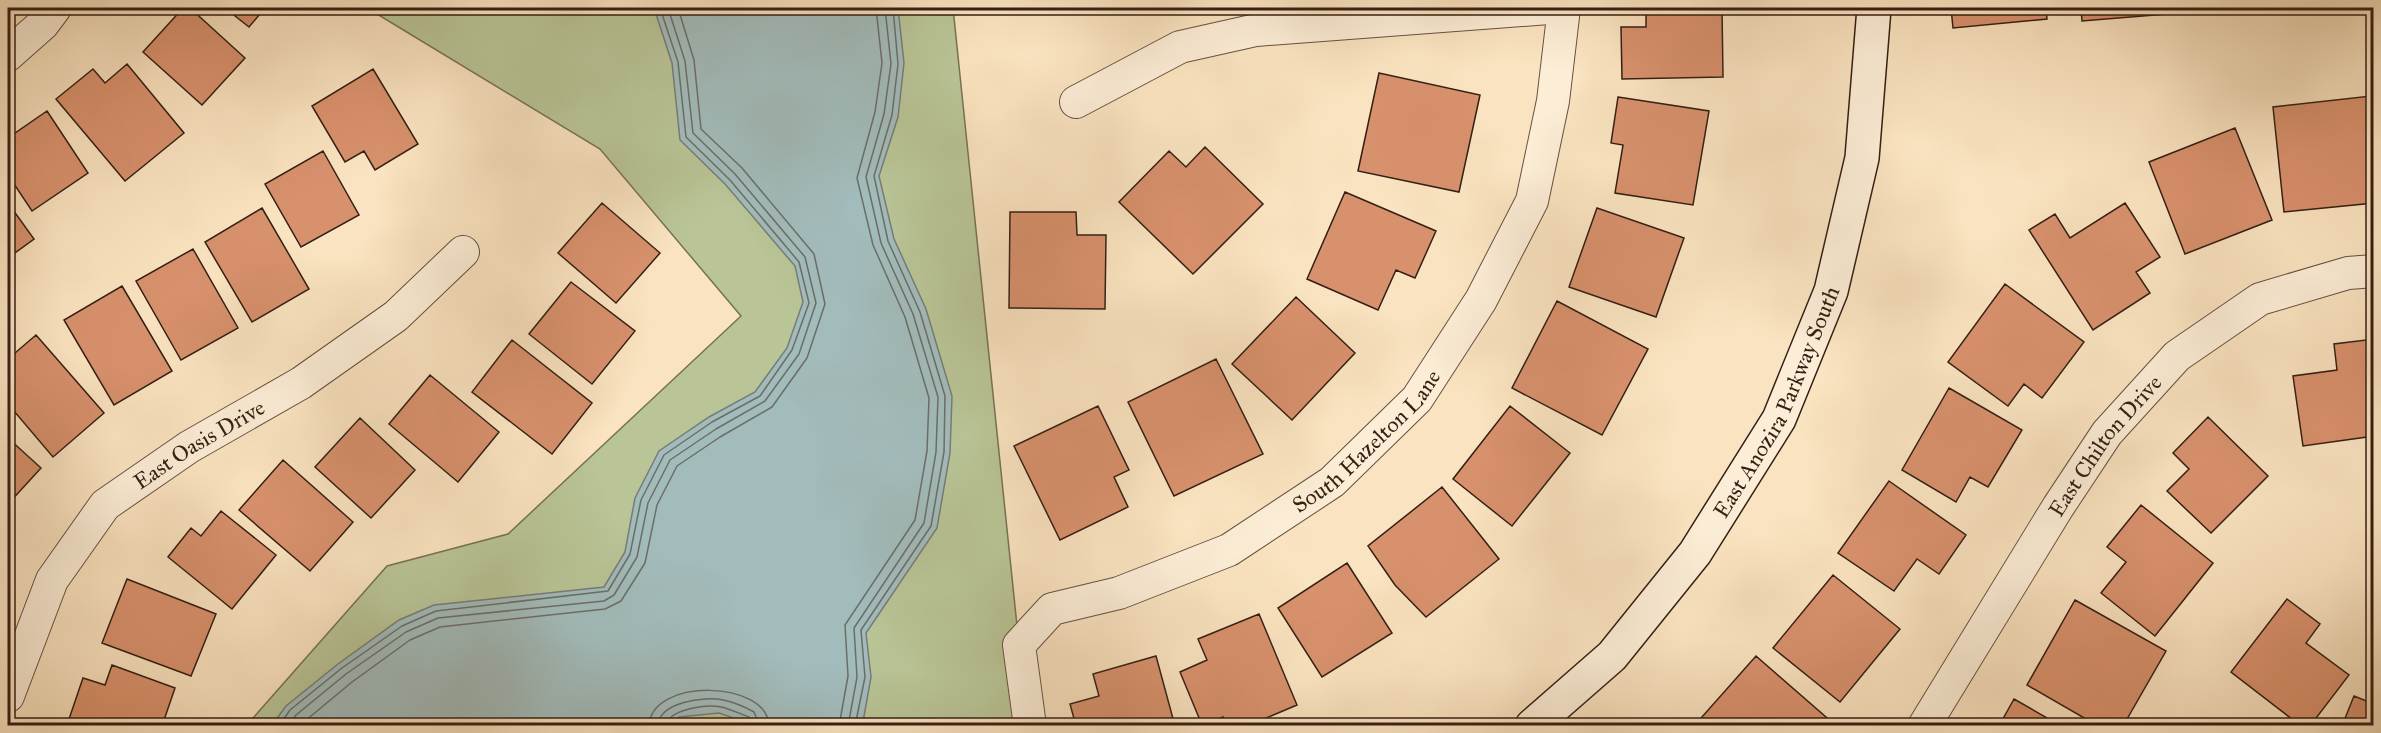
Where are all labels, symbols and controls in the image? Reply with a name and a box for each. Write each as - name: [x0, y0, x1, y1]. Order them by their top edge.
- street label: East Anozira Parkway South: [1708, 282, 1846, 523]
- street label: South Hazelton Lane: [1287, 365, 1446, 519]
- street label: East Chilton Drive: [2042, 369, 2167, 522]
- street label: East Oasis Drive: [128, 394, 270, 495]

